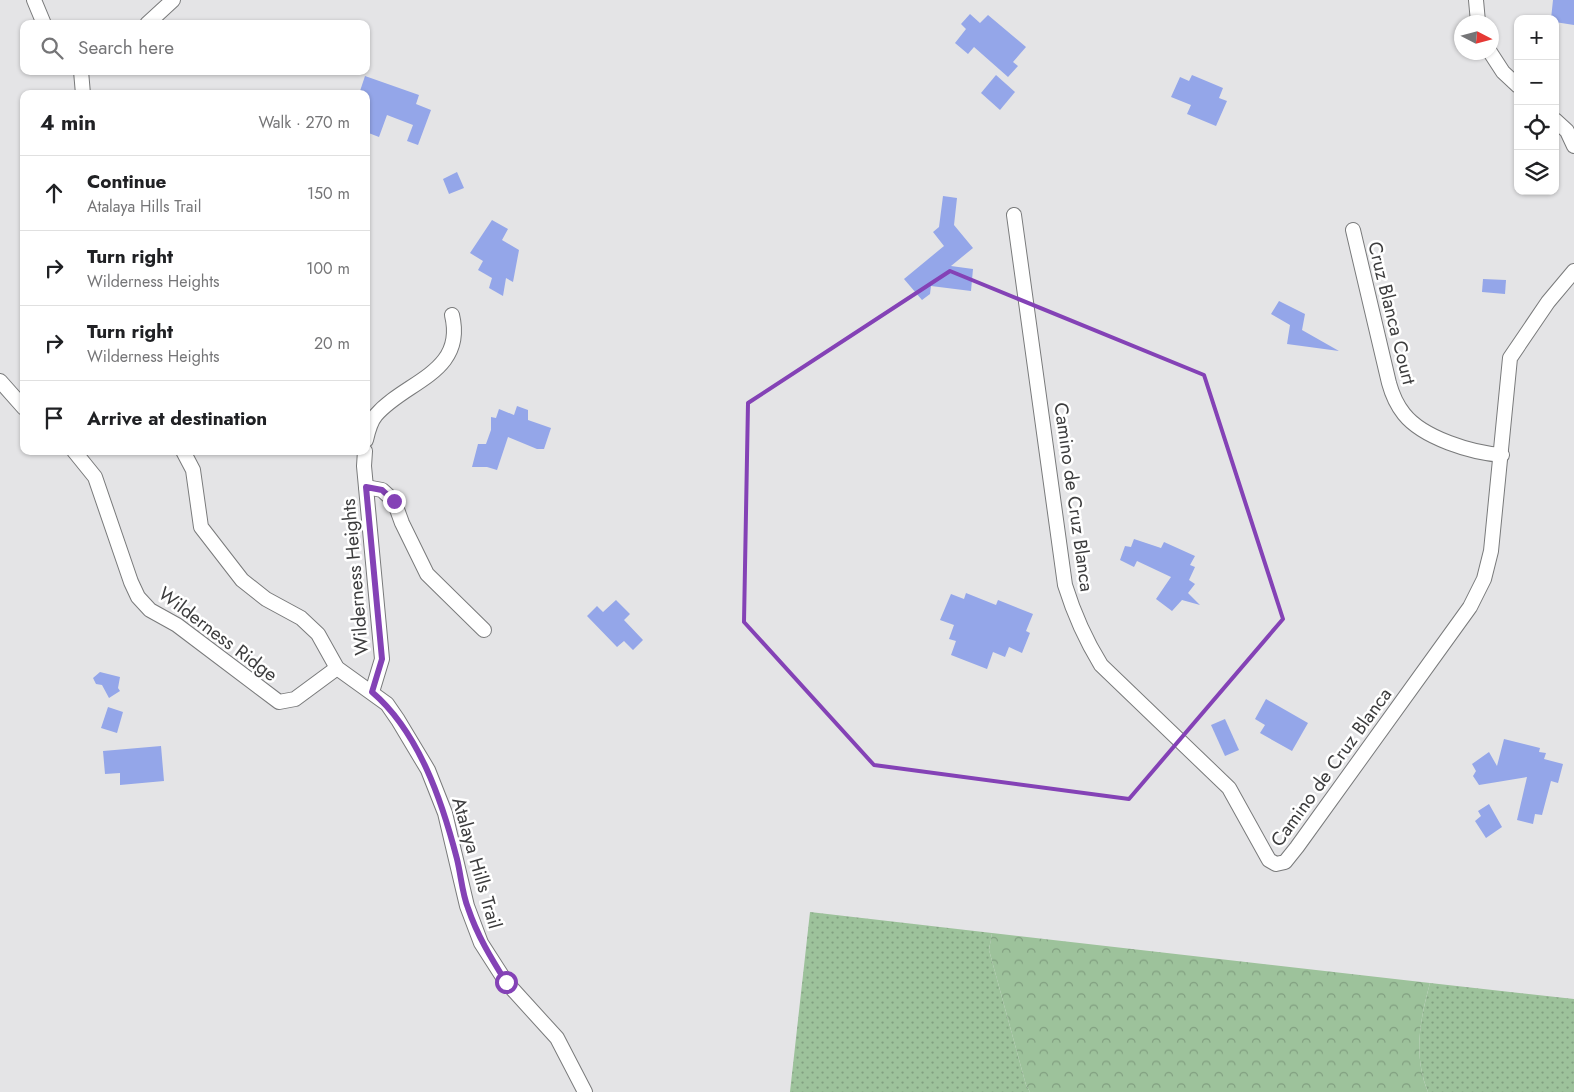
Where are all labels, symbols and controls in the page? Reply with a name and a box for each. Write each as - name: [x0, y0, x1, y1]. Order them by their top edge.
- north arrow: [1454, 15, 1499, 60]
- map controls: [1514, 15, 1559, 195]
- button: +: [1514, 15, 1559, 60]
- search box: [20, 20, 370, 75]
- icon: search: [38, 34, 66, 62]
- text: Search here: [78, 34, 174, 61]
- button: −: [1514, 60, 1559, 105]
- button: locate: [1514, 105, 1559, 150]
- text: 4 min: [40, 108, 96, 138]
- text: Walk · 270 m: [259, 111, 350, 134]
- button: layers: [1514, 150, 1559, 195]
- text: Continue: [87, 168, 166, 195]
- icon: ahead: [40, 179, 68, 207]
- text: 150 m: [307, 182, 350, 205]
- text: Atalaya Hills Trail: [87, 195, 201, 218]
- street label: Cruz Blanca Court: [1361, 239, 1423, 388]
- text: Turn right: [87, 243, 173, 270]
- icon: right: [40, 254, 68, 282]
- text: 100 m: [306, 257, 350, 280]
- text: Wilderness Heights: [87, 270, 220, 293]
- text: Turn right: [87, 318, 173, 345]
- icon: right: [40, 329, 68, 357]
- text: 20 m: [314, 332, 350, 355]
- text: Wilderness Heights: [87, 345, 220, 368]
- street label: Camino de Cruz Blanca: [1047, 401, 1101, 593]
- icon: arrive: [40, 404, 68, 432]
- text: Arrive at destination: [87, 405, 267, 432]
- route end: [383, 490, 406, 513]
- street label: Wilderness Heights: [335, 497, 375, 657]
- street label: Wilderness Ridge: [153, 580, 283, 688]
- street label: Camino de Cruz Blanca: [1264, 682, 1398, 852]
- street label: Atalaya Hills Trail: [445, 794, 509, 932]
- route start: [495, 971, 518, 994]

